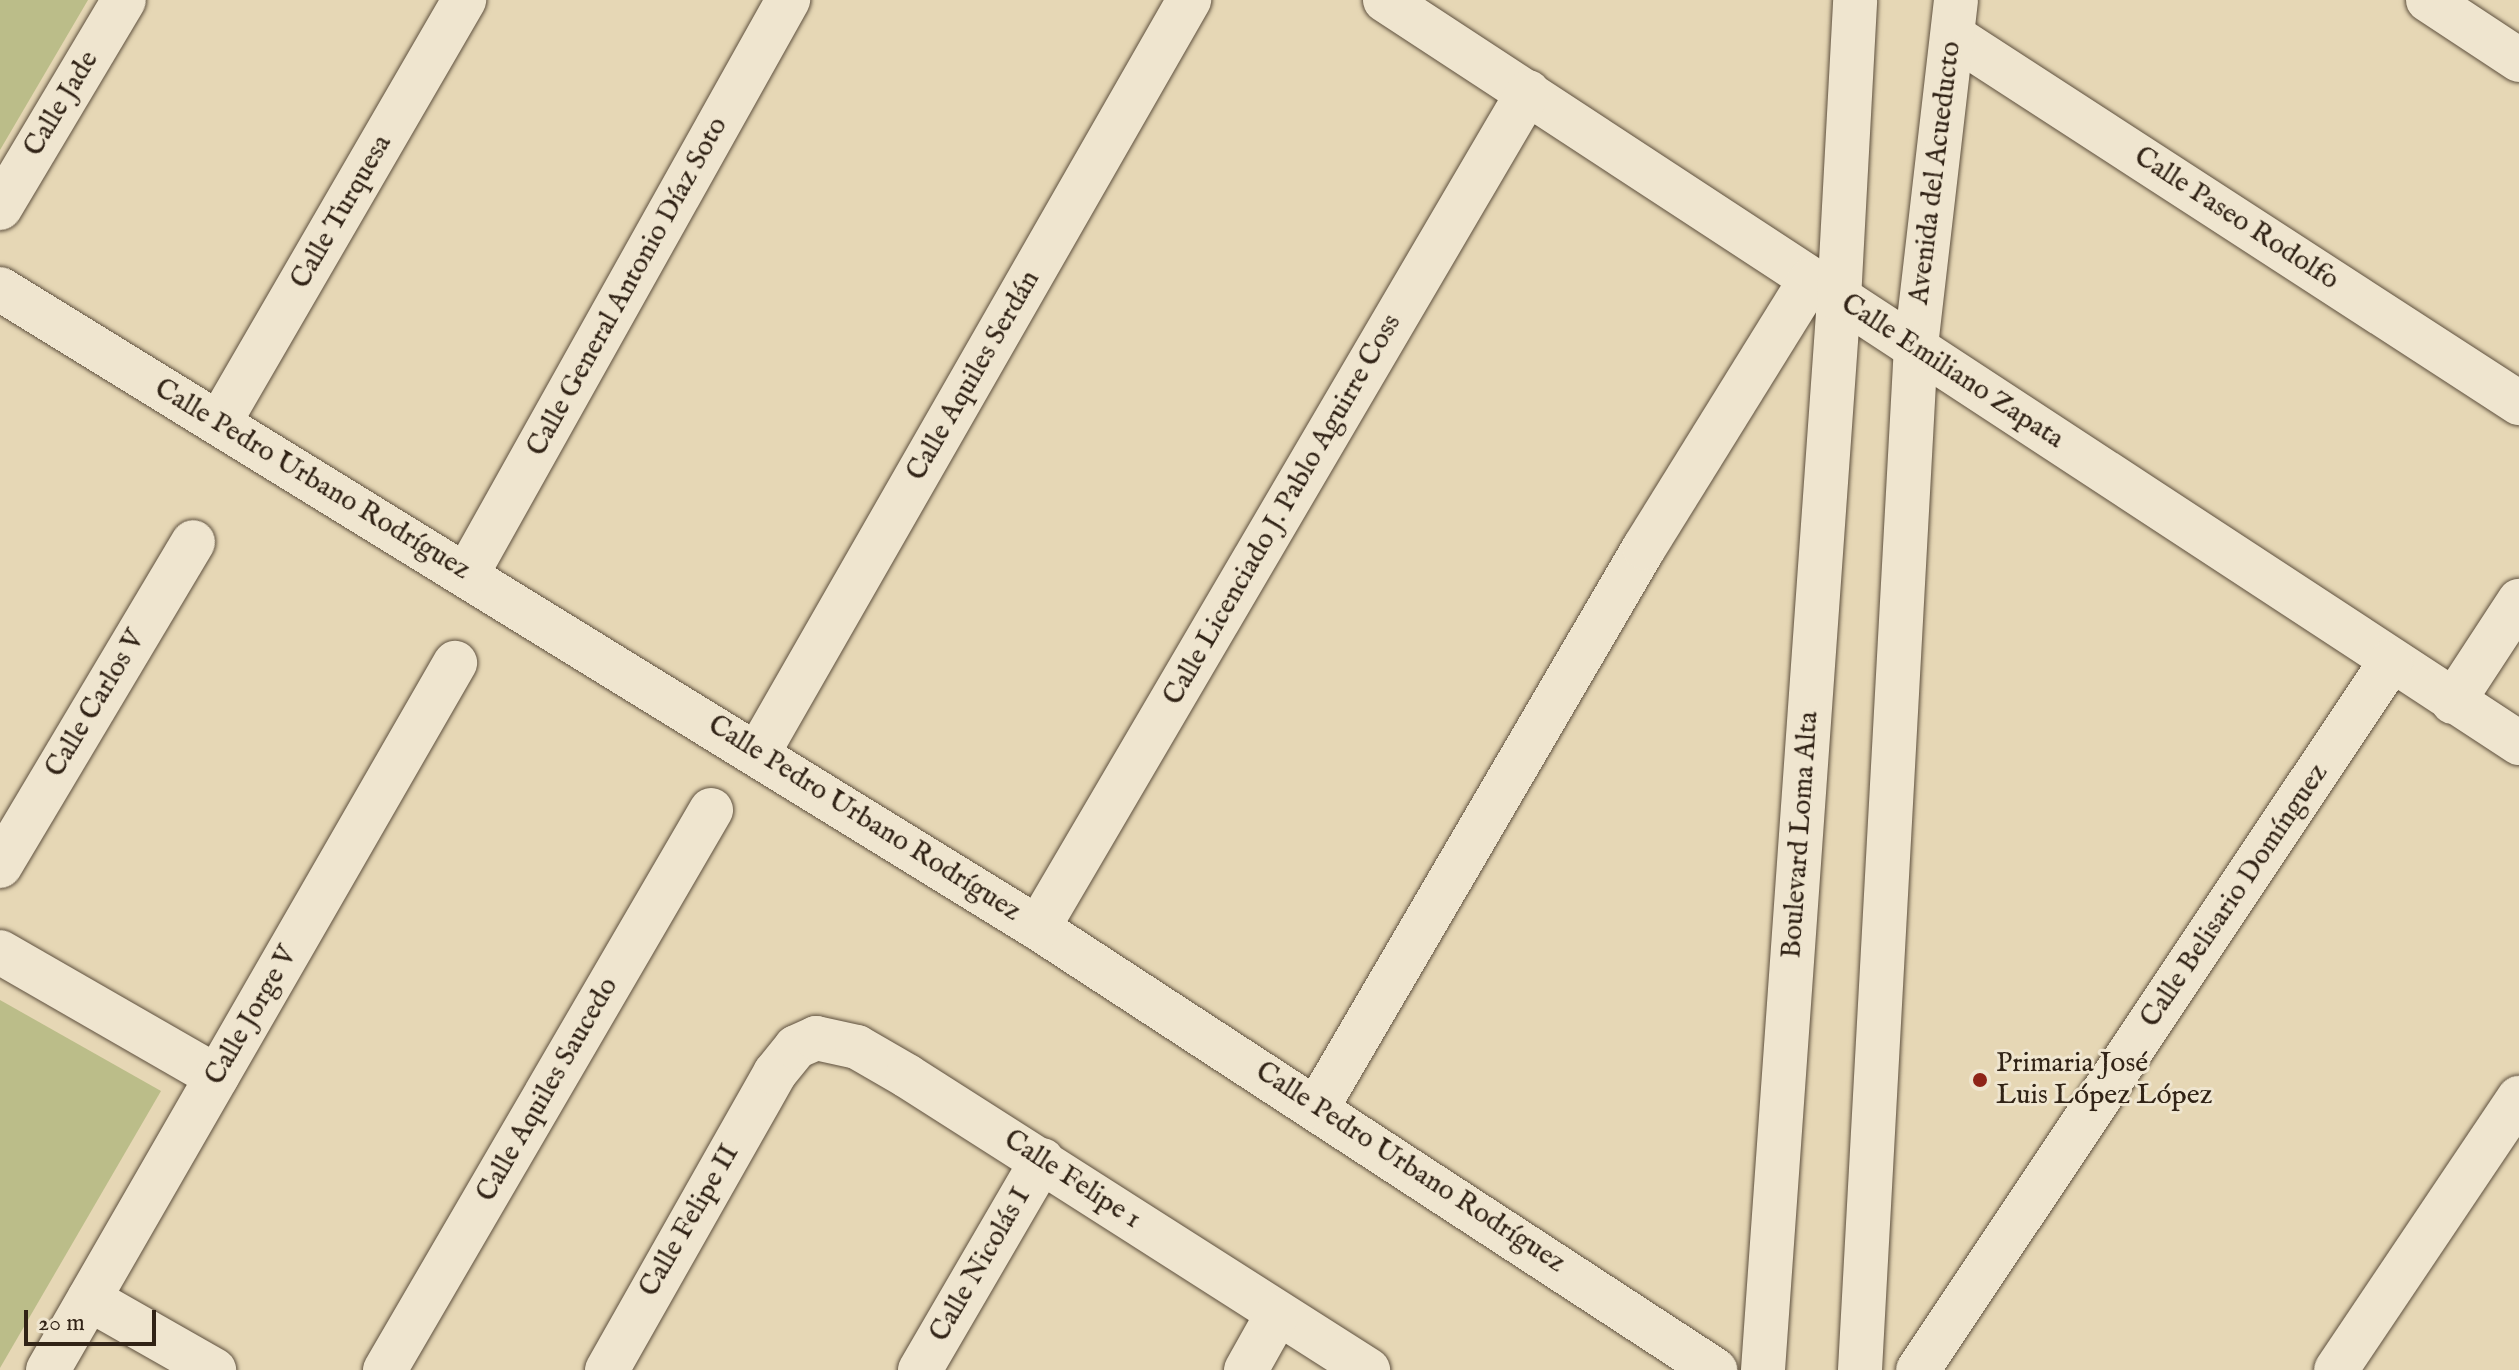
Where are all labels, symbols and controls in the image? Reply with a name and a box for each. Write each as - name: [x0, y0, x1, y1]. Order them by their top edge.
- street label: Avenida del Acueducto: [1903, 40, 1969, 306]
- street label: Calle Jade: [18, 45, 106, 163]
- street label: Calle General Antonio Díaz Soto: [521, 112, 735, 462]
- street label: Calle Turquesa: [284, 129, 400, 295]
- street label: Calle Paseo Rodolfo: [2127, 140, 2345, 298]
- street label: Calle Aquiles Serdán: [900, 265, 1048, 487]
- street label: Calle Emiliano Zapata: [1834, 287, 2070, 457]
- street label: Calle Licenciado J. Pablo Aguirre Coss: [1157, 309, 1409, 711]
- street label: Calle Pedro Urbano Rodríguez: [148, 372, 476, 588]
- street label: Calle Carlos V: [39, 624, 153, 784]
- street label: Calle Pedro Urbano Rodríguez: [701, 709, 1027, 929]
- street label: Boulevard Loma Alta: [1776, 710, 1826, 960]
- street label: Calle Belisario Domínguez: [2134, 758, 2336, 1034]
- street label: Calle Jorge V: [199, 941, 305, 1091]
- street label: Calle Aquiles Saucedo: [470, 972, 626, 1208]
- place label: Primaria José Luis López López: [1996, 1047, 2213, 1113]
- street label: Calle Pedro Urbano Rodríguez: [1249, 1055, 1571, 1281]
- marker: Primaria José Luis López López: [1971, 1071, 1989, 1089]
- street label: Calle Felipe 1: [997, 1123, 1147, 1237]
- street label: Calle Felipe II: [633, 1139, 747, 1303]
- street label: Calle Nicolás I: [923, 1182, 1039, 1348]
- scale bar: [28, 1294, 160, 1344]
- text: 20 m: [38, 1308, 85, 1339]

